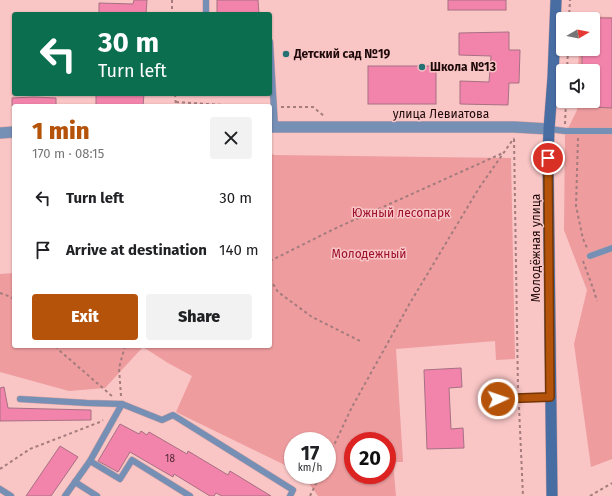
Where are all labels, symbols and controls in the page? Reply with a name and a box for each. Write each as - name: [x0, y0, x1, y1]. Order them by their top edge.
- north arrow: [556, 12, 600, 56]
- map controls: [556, 12, 600, 108]
- text: 30 m: [98, 26, 159, 59]
- icon: left: [32, 28, 84, 80]
- place label: Детский сад №19: [293, 47, 390, 61]
- marker: Детский сад №19: [281, 49, 291, 59]
- text: Turn left: [98, 60, 167, 82]
- place label: Школа №13: [430, 60, 496, 74]
- marker: Школа №13: [417, 62, 427, 72]
- button: sound: [556, 64, 600, 108]
- street label: улица Левиатова: [393, 107, 489, 121]
- text: 1 min: [32, 117, 90, 145]
- button: close: [210, 117, 252, 159]
- pin: [531, 141, 565, 175]
- text: 170 m · 08:15: [32, 146, 104, 161]
- icon: arrive: [537, 147, 559, 169]
- icon: left: [32, 187, 54, 209]
- text: Turn left: [66, 189, 124, 207]
- text: 30 m: [219, 189, 252, 207]
- street label: Молодёжная улица: [529, 194, 543, 302]
- park label: Южный лесопарк: [352, 206, 451, 220]
- icon: arrive: [32, 239, 54, 261]
- text: Arrive at destination: [66, 241, 207, 259]
- text: 140 m: [219, 241, 259, 259]
- park label: Молодежный: [332, 247, 406, 261]
- button: Exit: [32, 294, 138, 340]
- button: Share: [146, 294, 252, 340]
- position arrow: [477, 378, 519, 420]
- speed limit sign: 20: [344, 432, 396, 484]
- text: 17: [301, 441, 319, 465]
- house number: 18: [165, 453, 175, 465]
- text: km/h: [298, 462, 322, 474]

